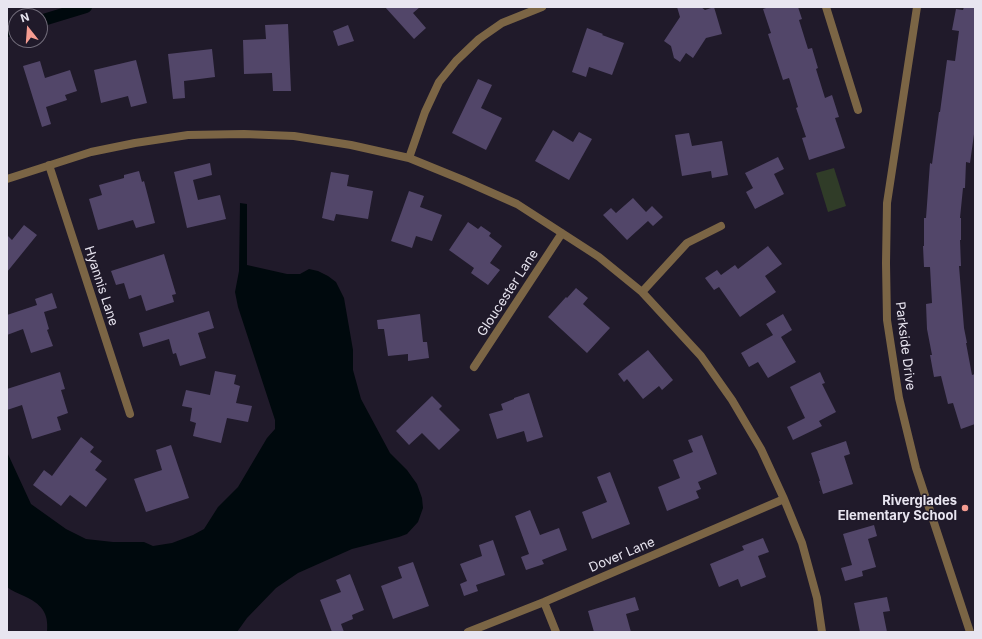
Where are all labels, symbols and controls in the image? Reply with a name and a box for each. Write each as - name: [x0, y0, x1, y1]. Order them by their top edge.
- north arrow: [8, 8, 48, 48]
- text: N: [19, 10, 31, 25]
- street label: Hyannis Lane: [81, 244, 121, 328]
- street label: Gloucester Lane: [474, 247, 542, 339]
- street label: Parkside Drive: [892, 301, 918, 391]
- place label: Riverglades Elementary School: [838, 493, 957, 524]
- marker: Riverglades Elementary School: [960, 503, 970, 513]
- street label: Dover Lane: [587, 534, 657, 576]

